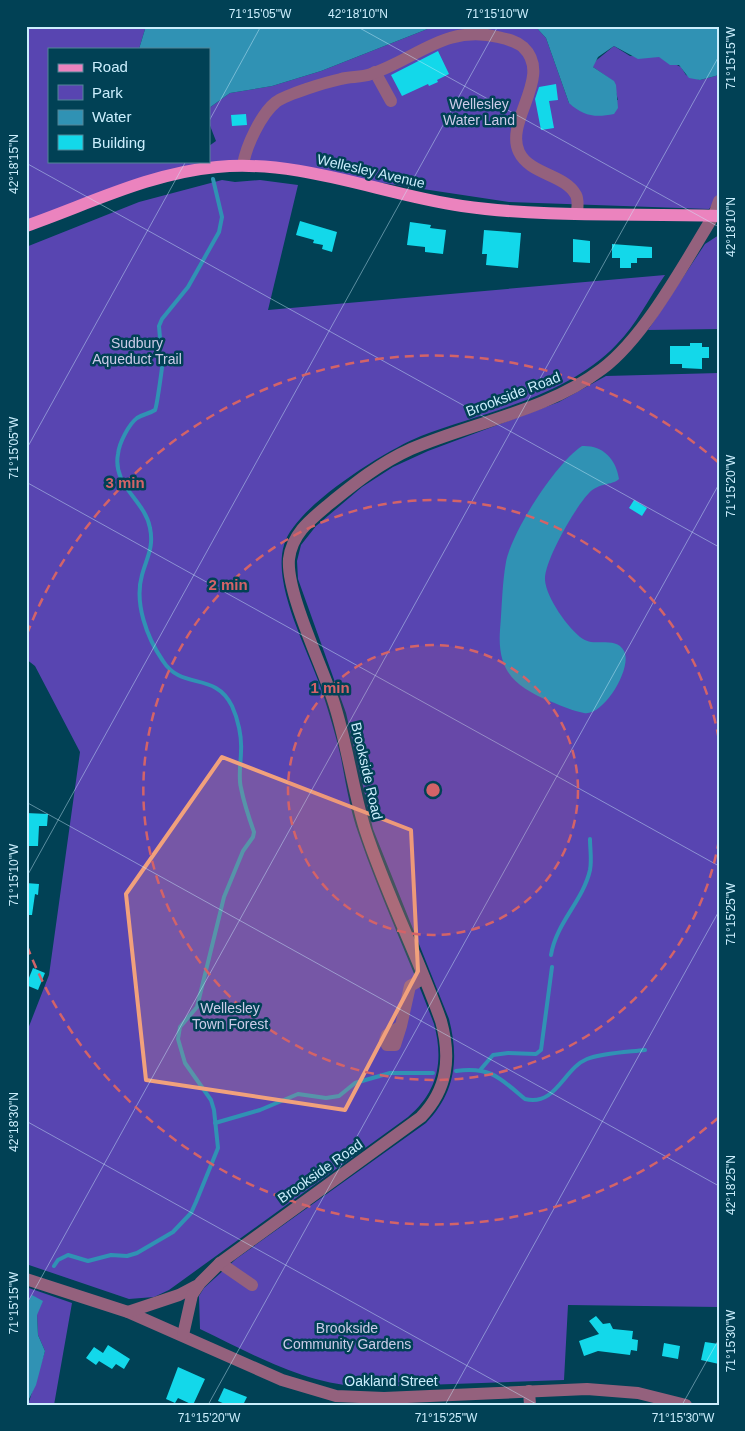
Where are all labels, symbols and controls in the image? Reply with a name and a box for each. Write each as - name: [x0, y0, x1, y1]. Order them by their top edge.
- text: 71°15'05"W: [229, 7, 292, 21]
- text: 42°18'10"N: [328, 7, 388, 21]
- text: 71°15'10"W: [466, 7, 529, 21]
- text: 71°15'15"W: [724, 26, 738, 89]
- legend: [48, 48, 210, 162]
- text: Road: [92, 58, 128, 75]
- text: Park: [92, 84, 123, 101]
- park label: Wellesley Water Land: [443, 96, 515, 128]
- text: Water: [92, 108, 131, 125]
- text: 42°18'15"N: [7, 134, 21, 194]
- text: Building: [92, 134, 145, 151]
- street label: Wellesley Avenue: [316, 151, 427, 191]
- text: 42°18'10"N: [724, 197, 738, 257]
- park label: Sudbury Aqueduct Trail: [92, 335, 182, 367]
- street label: Brookside Road: [464, 369, 562, 419]
- text: 71°15'05"W: [7, 416, 21, 479]
- text: 71°15'20"W: [724, 454, 738, 517]
- text: 3 min: [105, 474, 145, 491]
- text: 2 min: [208, 576, 248, 593]
- text: 1 min: [310, 679, 350, 696]
- street label: Brookside Road: [348, 721, 386, 821]
- centre of rings: [424, 781, 442, 799]
- text: 71°15'10"W: [7, 843, 21, 906]
- text: 71°15'25"W: [724, 882, 738, 945]
- park label: Wellesley Town Forest: [192, 1000, 268, 1032]
- text: 42°18'30"N: [7, 1092, 21, 1152]
- street label: Brookside Road: [275, 1136, 365, 1206]
- text: 42°18'25"N: [724, 1155, 738, 1215]
- text: 71°15'15"W: [7, 1271, 21, 1334]
- text: 71°15'30"W: [724, 1309, 738, 1372]
- park label: Brookside Community Gardens: [283, 1320, 411, 1352]
- street label: Oakland Street: [344, 1373, 438, 1389]
- text: 71°15'20"W: [178, 1411, 241, 1425]
- text: 71°15'25"W: [415, 1411, 478, 1425]
- text: 71°15'30"W: [652, 1411, 715, 1425]

